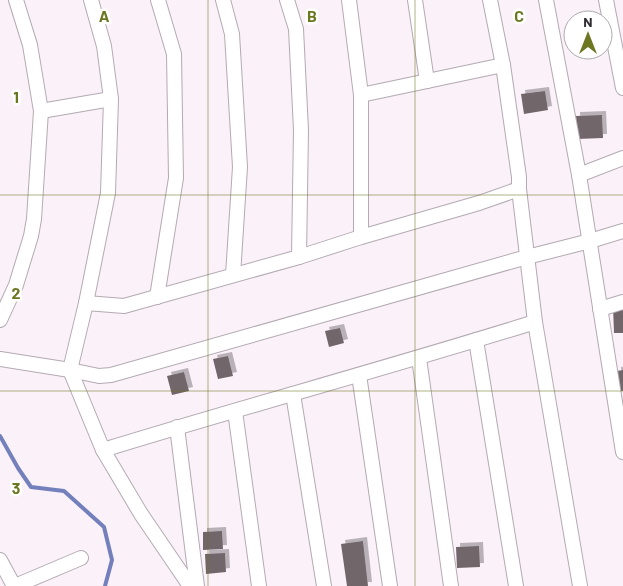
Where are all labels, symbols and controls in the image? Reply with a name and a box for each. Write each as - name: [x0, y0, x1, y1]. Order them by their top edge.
- text: A: [99, 6, 110, 25]
- text: B: [307, 6, 317, 25]
- text: C: [514, 6, 524, 25]
- north arrow: [563, 10, 613, 60]
- text: N: [583, 13, 593, 30]
- text: 1: [13, 87, 19, 106]
- text: 2: [12, 283, 21, 302]
- text: 3: [12, 478, 20, 497]

